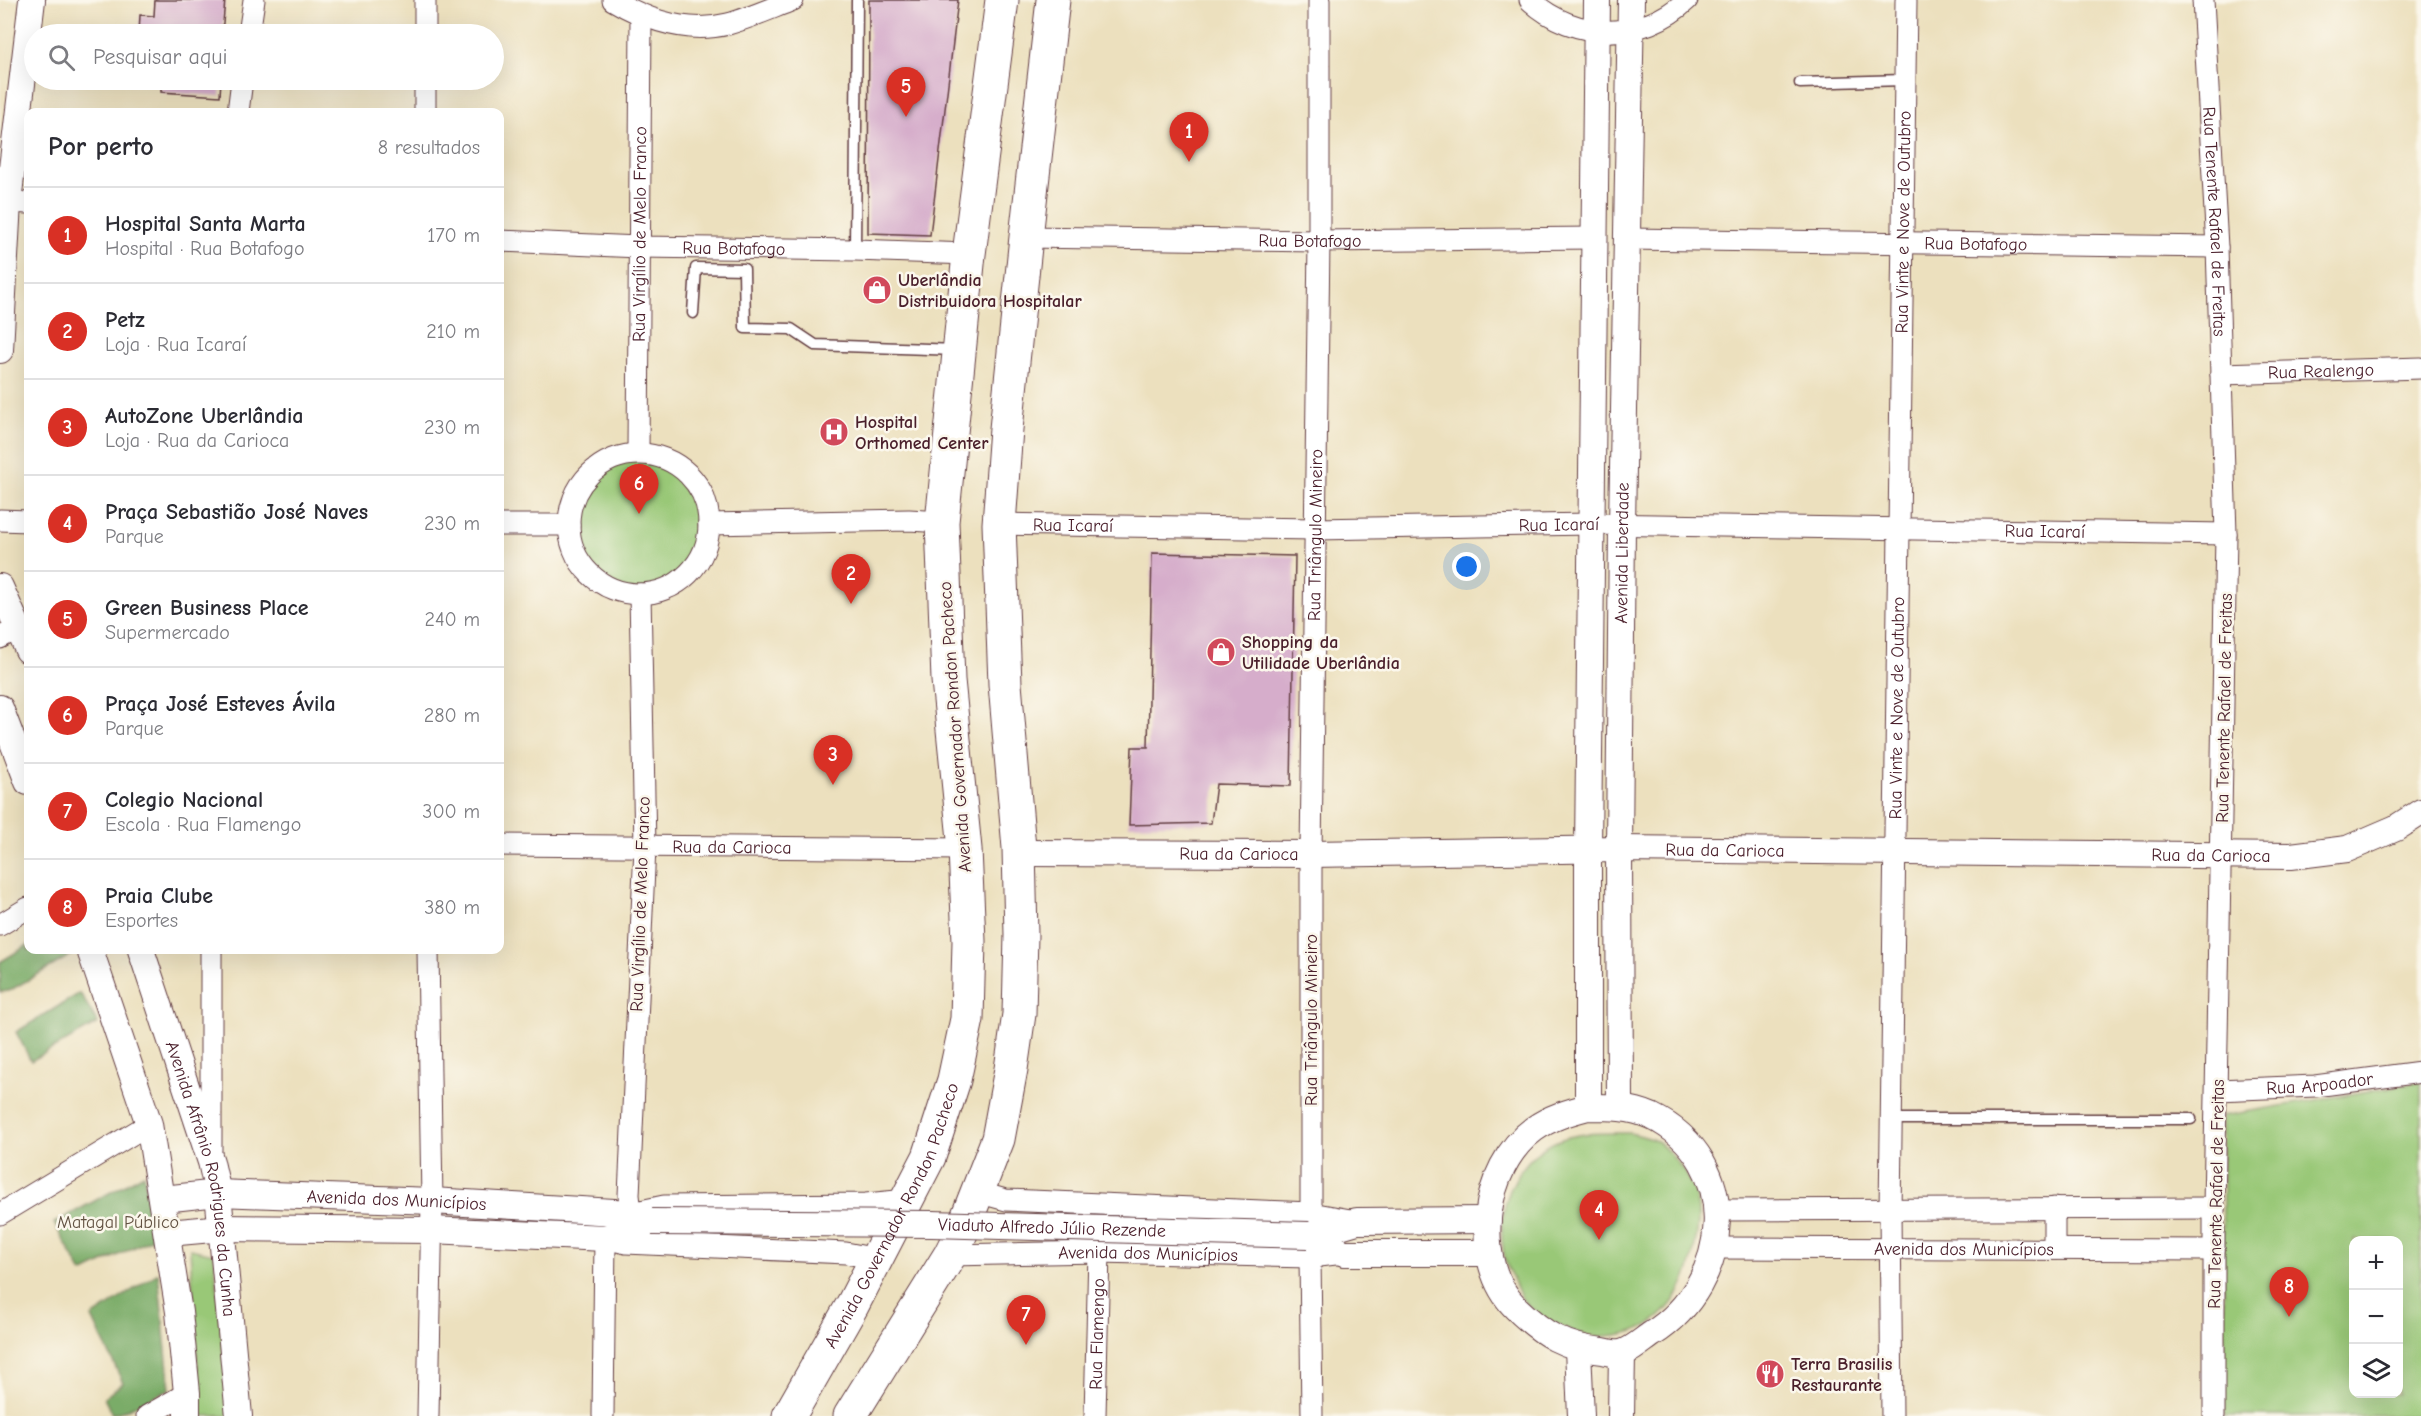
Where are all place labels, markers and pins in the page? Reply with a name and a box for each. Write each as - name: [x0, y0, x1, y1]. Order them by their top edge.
- pin: 5: [886, 68, 926, 117]
- pin: 1: [1170, 112, 1208, 162]
- place label: Uberlândia Distribuidora Hospitalar: [898, 270, 1082, 312]
- shop icon: Uberlândia Distribuidora Hospitalar: [861, 274, 893, 306]
- place label: Hospital Orthomed Center: [855, 412, 989, 454]
- hospital icon: Hospital Orthomed Center: [818, 416, 850, 448]
- pin: 6: [620, 464, 658, 514]
- pin: 2: [832, 554, 870, 604]
- place label: Shopping da Utilidade Uberlândia: [1242, 632, 1400, 674]
- shop icon: Shopping da Utilidade Uberlândia: [1205, 636, 1237, 668]
- pin: 3: [814, 736, 852, 785]
- pin: 4: [1580, 1190, 1618, 1240]
- pin: 8: [2270, 1268, 2308, 1317]
- pin: 7: [1006, 1296, 1046, 1345]
- place label: Terra Brasilis Restaurante: [1791, 1354, 1893, 1396]
- restaurant icon: Terra Brasilis Restaurante: [1754, 1358, 1786, 1390]

